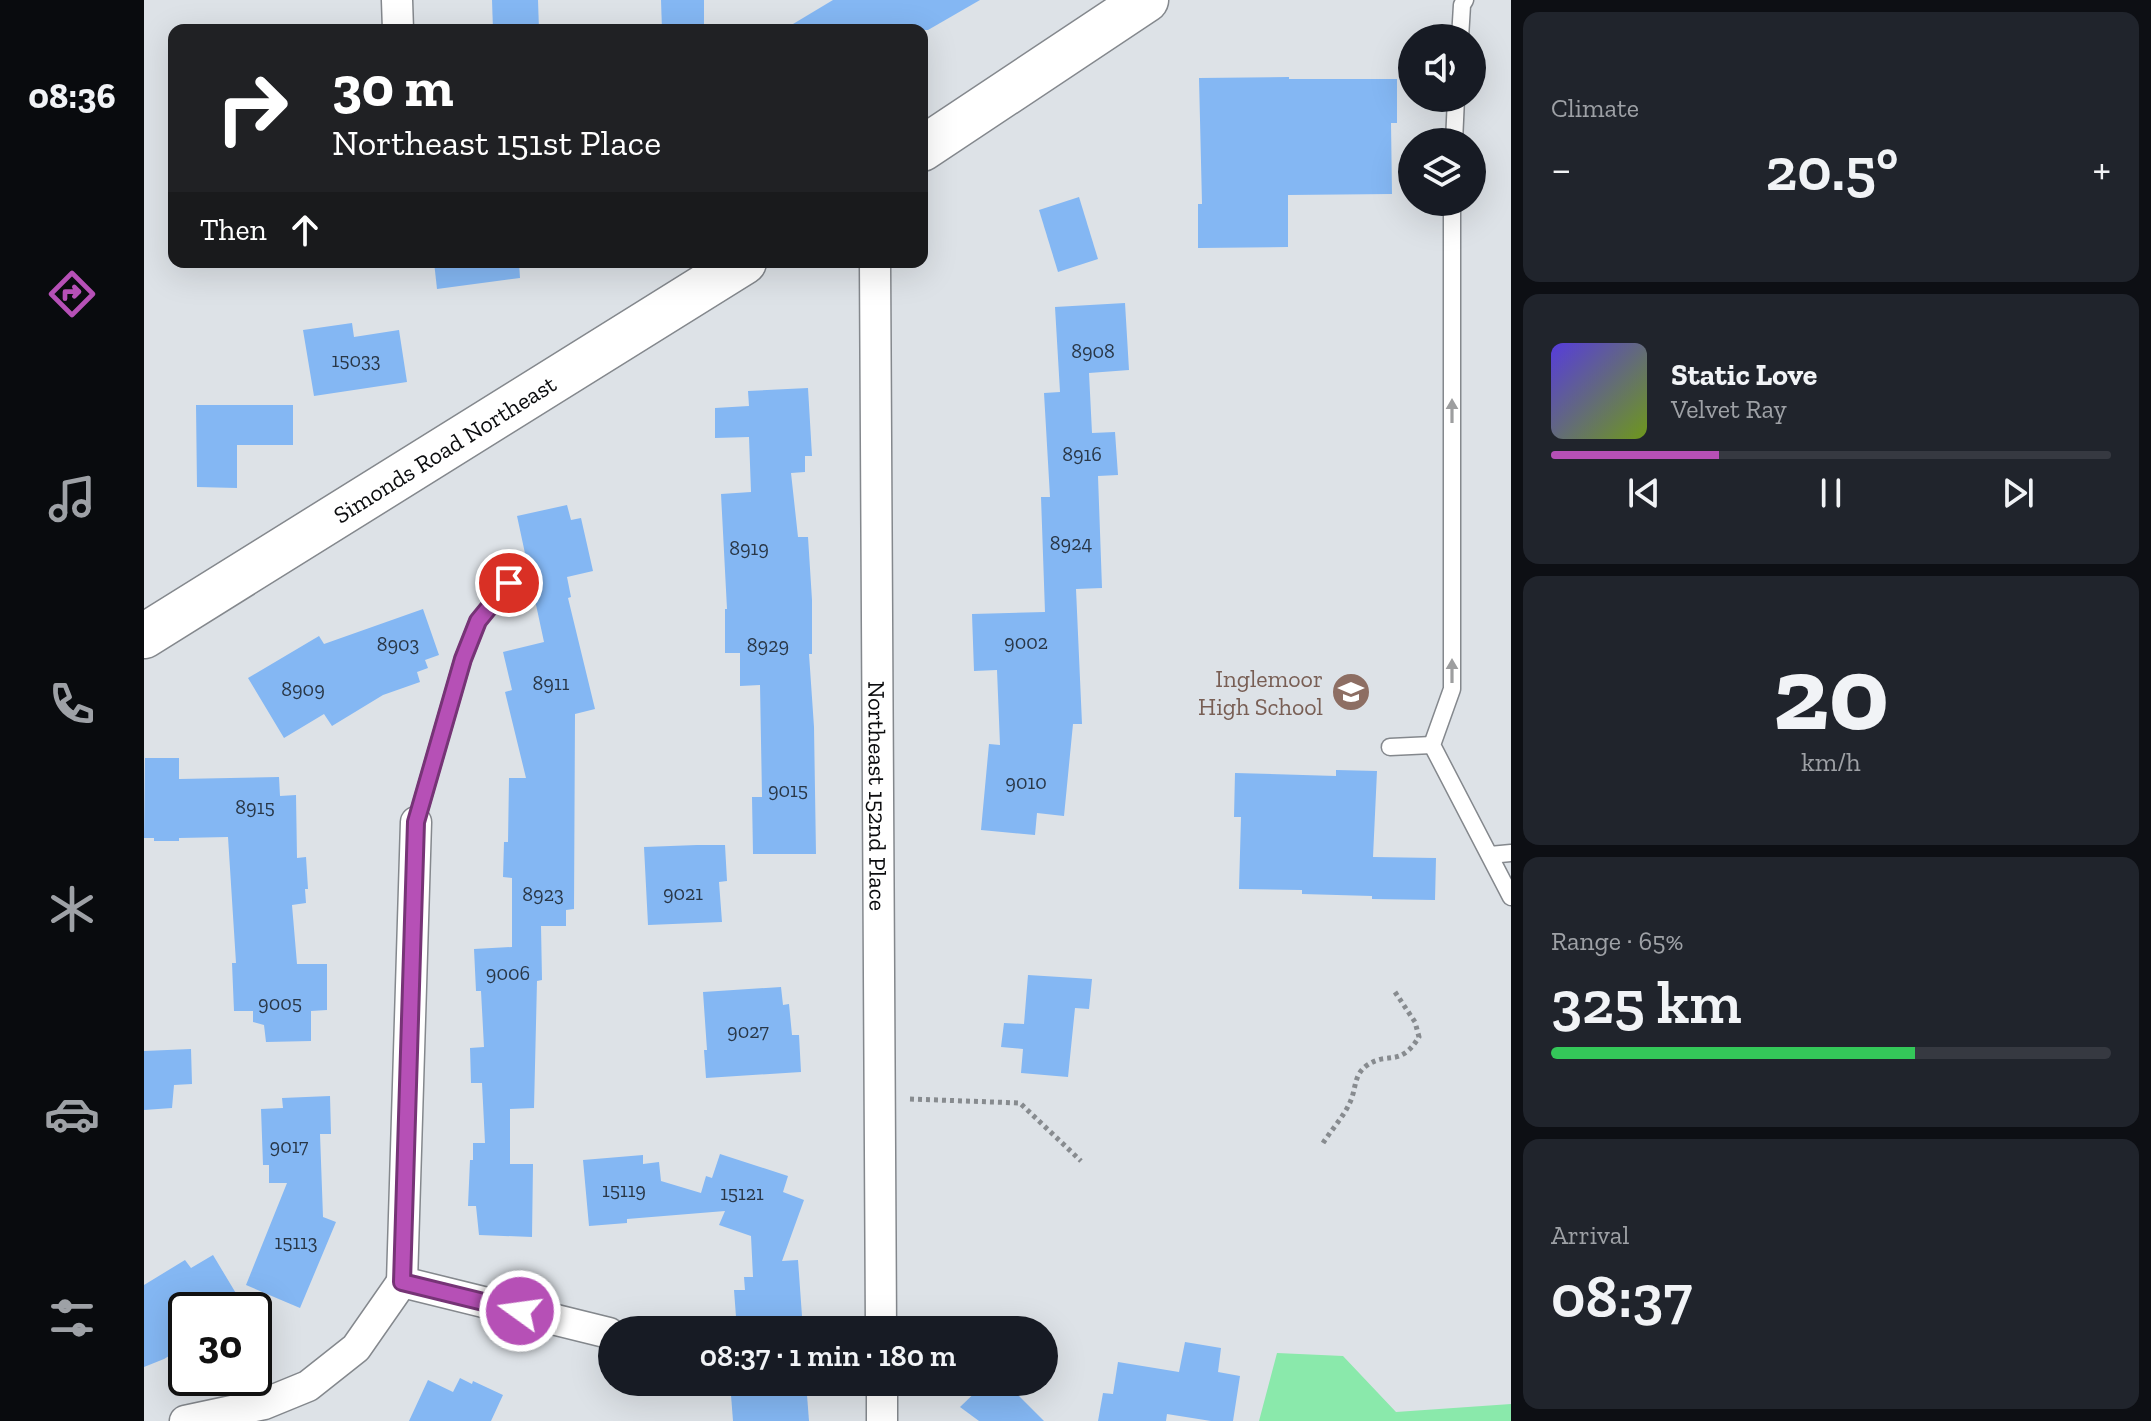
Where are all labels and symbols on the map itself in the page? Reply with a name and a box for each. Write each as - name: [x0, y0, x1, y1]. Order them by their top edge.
- house number: 8908: [1071, 339, 1115, 363]
- house number: 15033: [331, 348, 381, 372]
- street label: Simonds Road Northeast: [328, 368, 561, 529]
- one-way arrow: [1446, 398, 1458, 423]
- house number: 8916: [1062, 442, 1102, 466]
- house number: 8924: [1050, 531, 1092, 555]
- house number: 8919: [729, 536, 769, 560]
- pin: [475, 549, 543, 617]
- house number: 9002: [1004, 630, 1048, 654]
- house number: 8903: [377, 632, 419, 656]
- house number: 8929: [747, 633, 789, 657]
- one-way arrow: [1446, 658, 1458, 683]
- place label: Inglemoor High School: [1198, 664, 1323, 721]
- house number: 8911: [533, 671, 570, 695]
- school or university icon: Inglemoor High School: [1330, 671, 1372, 713]
- house number: 8909: [281, 677, 325, 701]
- street label: Northeast 152nd Place: [863, 681, 893, 911]
- house number: 9010: [1005, 770, 1047, 794]
- house number: 9015: [768, 778, 808, 802]
- house number: 8915: [235, 795, 275, 819]
- house number: 9021: [663, 881, 703, 905]
- house number: 8923: [522, 882, 564, 906]
- house number: 9006: [486, 961, 530, 985]
- house number: 9005: [258, 991, 302, 1015]
- house number: 9027: [727, 1019, 770, 1043]
- house number: 9017: [270, 1134, 309, 1158]
- house number: 15119: [602, 1178, 646, 1202]
- house number: 15121: [720, 1181, 764, 1205]
- house number: 15113: [274, 1230, 318, 1254]
- position arrow: [478, 1269, 562, 1353]
- speed limit sign: 30: [168, 1292, 272, 1396]

